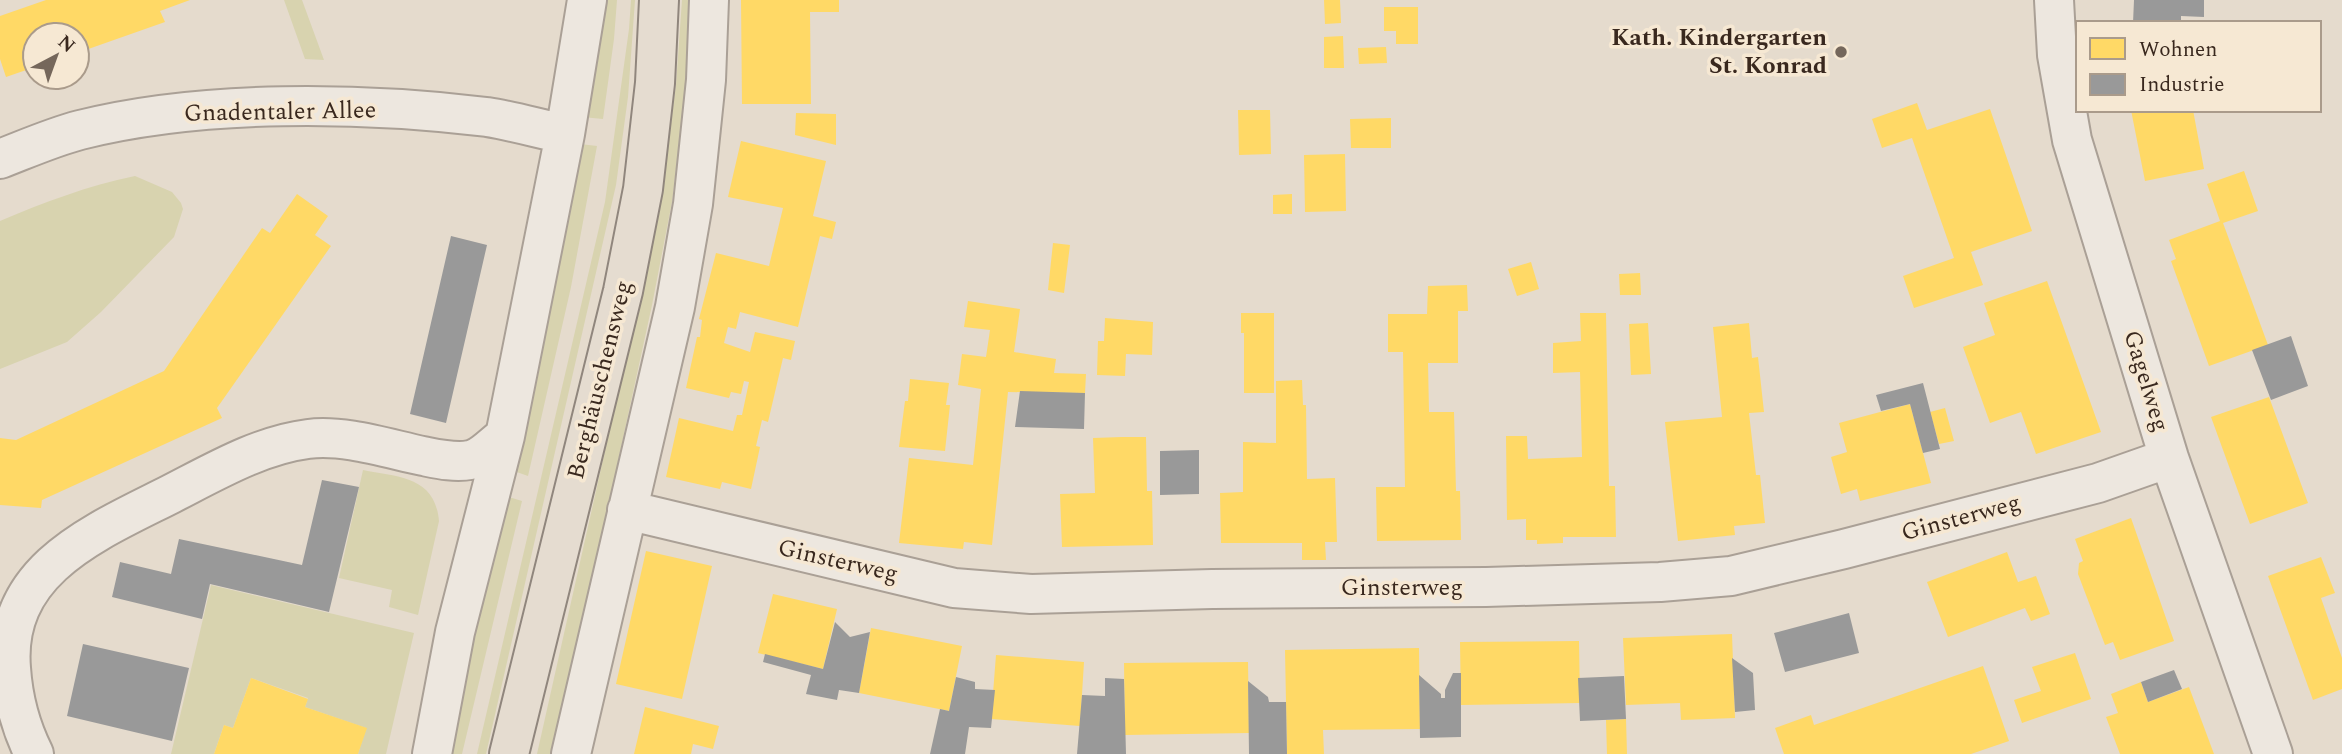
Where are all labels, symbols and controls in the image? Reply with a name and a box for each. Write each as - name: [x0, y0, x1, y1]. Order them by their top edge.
- place label: Kath. Kindergarten St. Konrad: [1611, 20, 1827, 84]
- north arrow: [21, 21, 91, 91]
- legend: [2076, 21, 2321, 112]
- text: N: [51, 28, 82, 60]
- text: Wohnen: [2139, 34, 2217, 66]
- marker: Kath. Kindergarten St. Konrad: [1833, 44, 1849, 60]
- text: Industrie: [2139, 69, 2225, 101]
- street label: Gnadentaler Allee: [183, 92, 377, 132]
- street label: Berghäuschensweg: [558, 277, 642, 483]
- street label: Gagelweg: [2114, 326, 2178, 436]
- street label: Ginsterweg: [1897, 485, 2025, 551]
- street label: Ginsterweg: [774, 530, 902, 592]
- street label: Ginsterweg: [1341, 570, 1463, 606]

